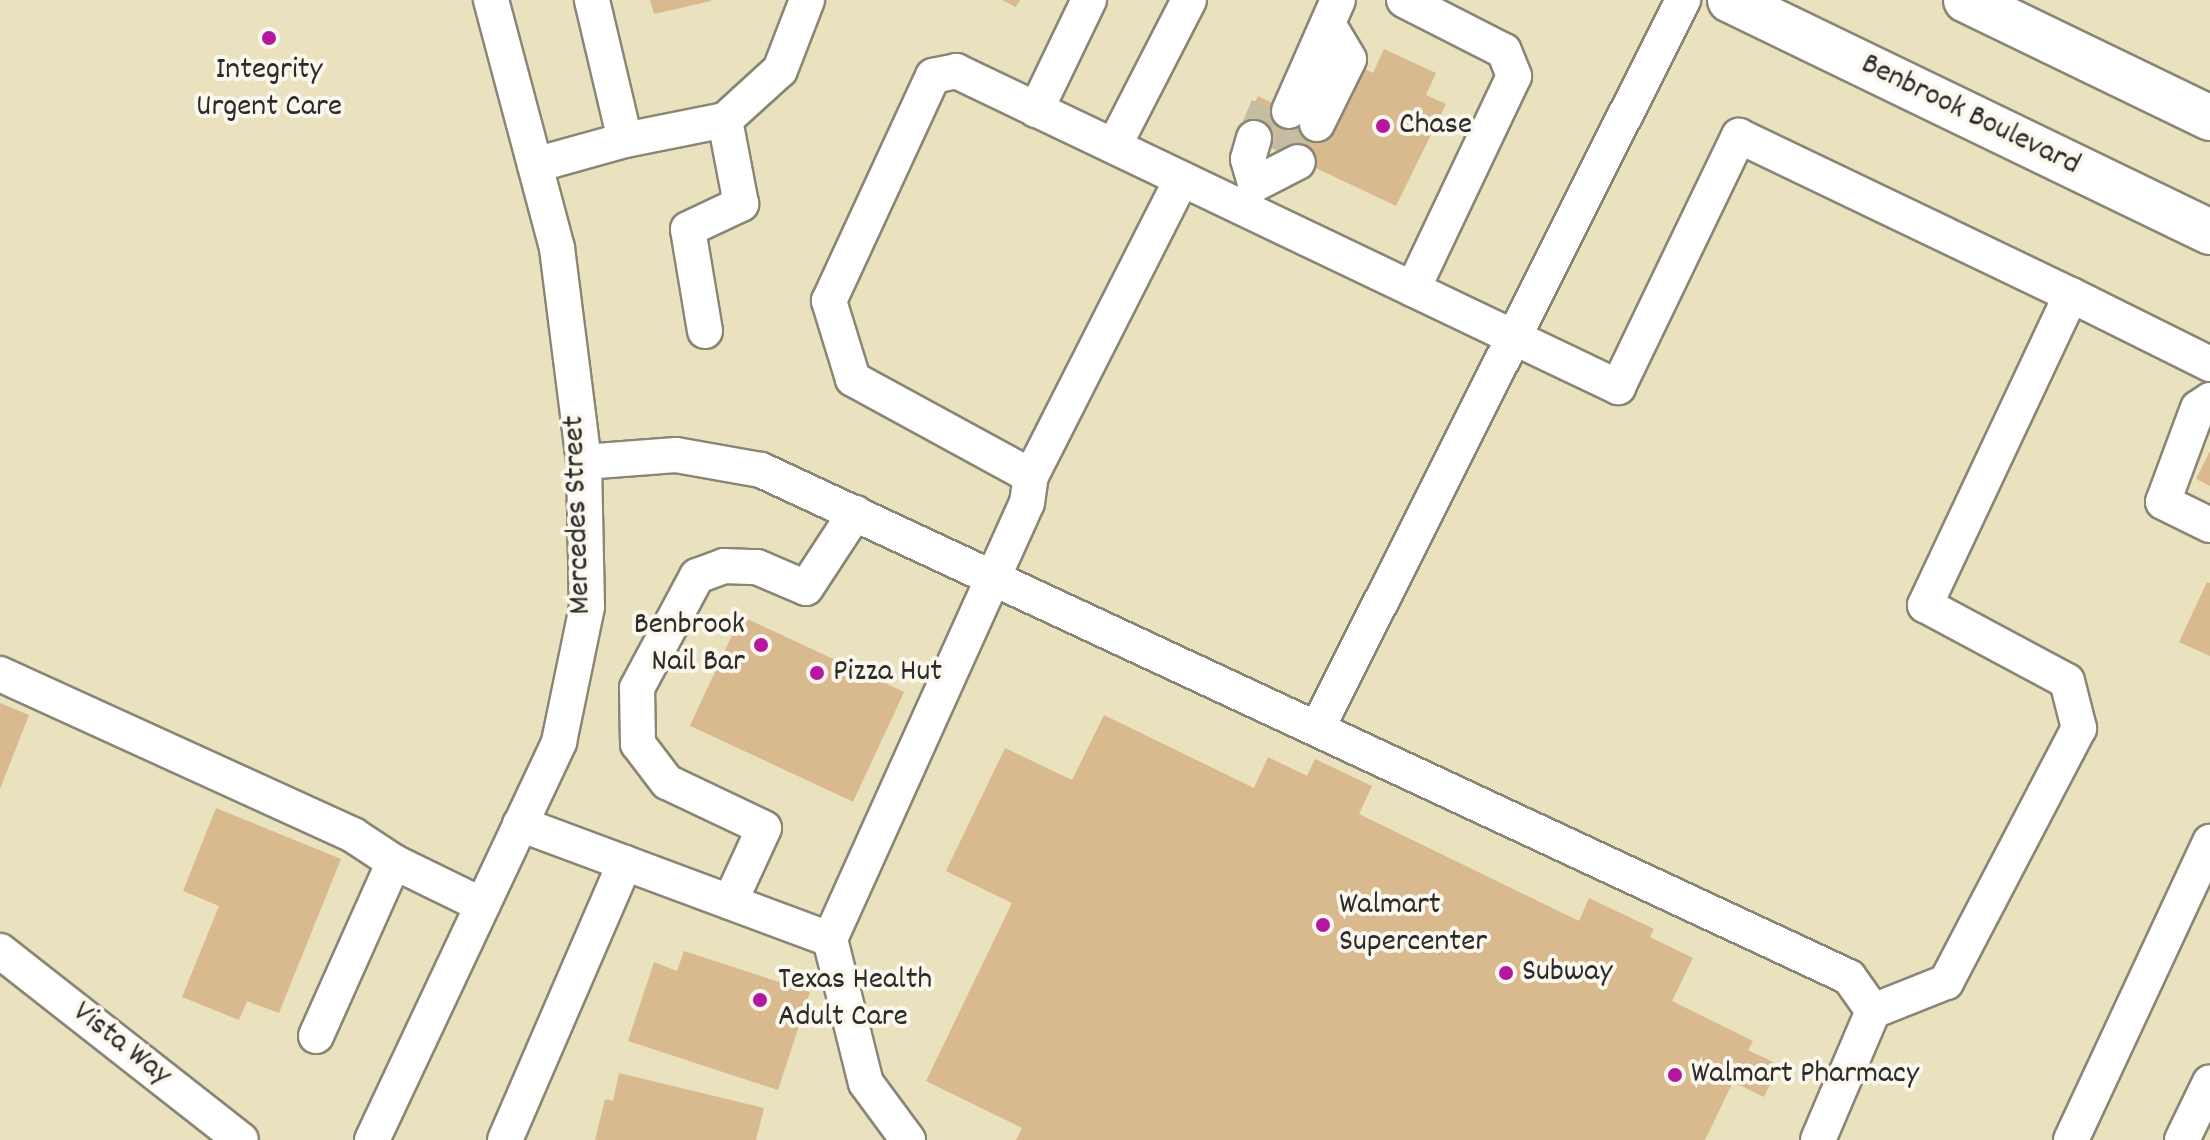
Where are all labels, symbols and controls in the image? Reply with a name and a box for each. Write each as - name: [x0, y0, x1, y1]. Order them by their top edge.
- marker: Integrity Urgent Care: [258, 27, 280, 49]
- street label: Benbrook Boulevard: [1854, 46, 2086, 186]
- place label: Integrity Urgent Care: [196, 53, 342, 128]
- place label: Chase: [1399, 107, 1472, 145]
- marker: Chase: [1374, 117, 1392, 135]
- street label: Mercedes Street: [556, 415, 602, 615]
- place label: Benbrook Nail Bar: [634, 608, 745, 683]
- marker: Benbrook Nail Bar: [752, 636, 770, 654]
- place label: Pizza Hut: [833, 654, 942, 692]
- marker: Pizza Hut: [808, 664, 826, 682]
- place label: Walmart Supercenter: [1339, 888, 1487, 963]
- marker: Walmart Supercenter: [1314, 916, 1332, 934]
- place label: Subway: [1522, 954, 1612, 992]
- place label: Texas Health Adult Care: [778, 963, 932, 1038]
- marker: Subway: [1497, 964, 1515, 982]
- marker: Texas Health Adult Care: [749, 989, 771, 1011]
- street label: Vista Way: [64, 994, 178, 1096]
- place label: Walmart Pharmacy: [1691, 1056, 1919, 1094]
- marker: Walmart Pharmacy: [1666, 1066, 1684, 1084]

